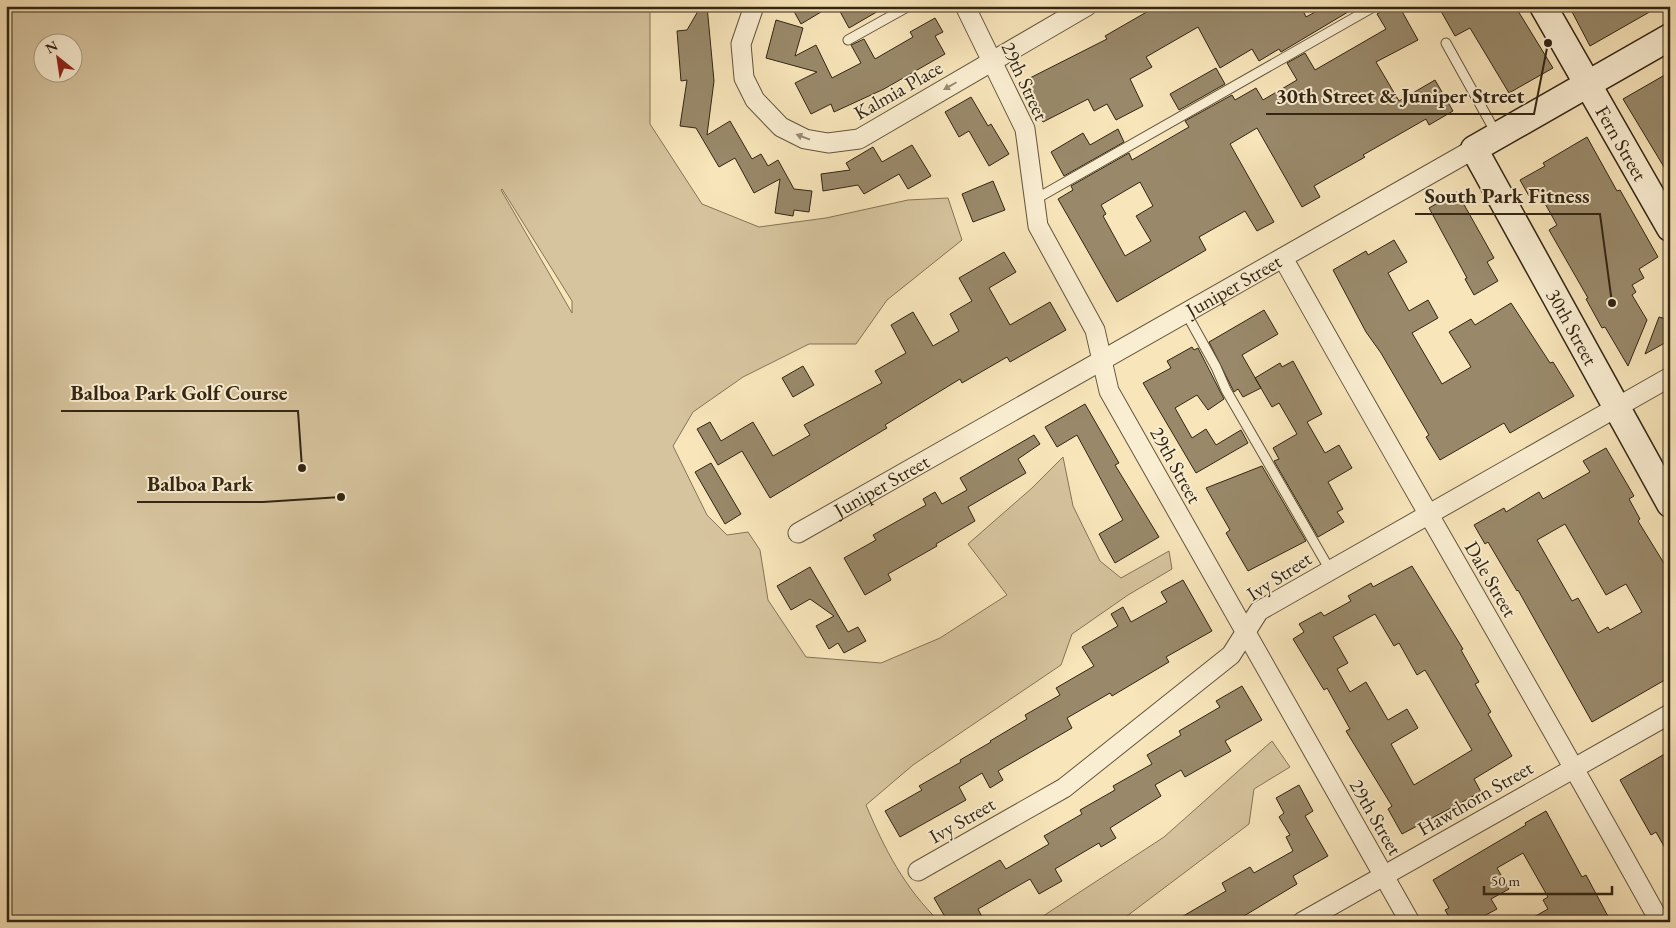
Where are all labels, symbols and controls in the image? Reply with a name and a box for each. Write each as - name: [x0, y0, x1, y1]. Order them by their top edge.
- north arrow: [32, 32, 82, 82]
- text: N: [42, 36, 61, 57]
- street label: 29th Street: [996, 38, 1055, 125]
- street label: Kalmia Place: [849, 54, 947, 126]
- callout: 30th Street & Juniper Street: [1266, 78, 1534, 114]
- one-way arrow: [942, 82, 957, 90]
- text: 30th Street & Juniper Street: [1276, 82, 1524, 109]
- street label: Fern Street: [1590, 101, 1654, 186]
- one-way arrow: [795, 133, 810, 141]
- callout: South Park Fitness: [1415, 178, 1600, 214]
- text: South Park Fitness: [1424, 182, 1590, 209]
- street label: Juniper Street: [1180, 248, 1287, 324]
- street label: 30th Street: [1541, 284, 1604, 371]
- callout: Balboa Park Golf Course: [61, 375, 298, 411]
- text: Balboa Park Golf Course: [71, 379, 288, 406]
- street label: 29th Street: [1144, 422, 1208, 509]
- street label: Juniper Street: [827, 448, 934, 524]
- callout: Balboa Park: [137, 466, 263, 502]
- text: Balboa Park: [147, 470, 254, 497]
- street label: Dale Street: [1459, 536, 1524, 622]
- street label: Ivy Street: [1242, 545, 1317, 607]
- street label: Hawthorn Street: [1413, 754, 1538, 842]
- street label: 29th Street: [1344, 774, 1409, 860]
- street label: Ivy Street: [924, 790, 1000, 849]
- scale bar: [1484, 863, 1611, 895]
- text: 50 m: [1491, 871, 1520, 890]

